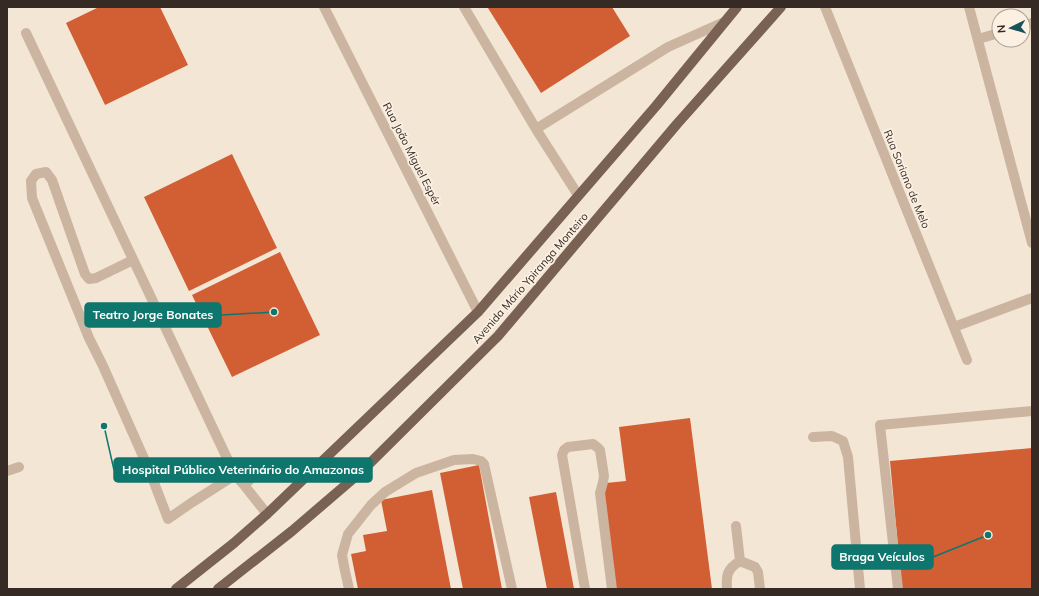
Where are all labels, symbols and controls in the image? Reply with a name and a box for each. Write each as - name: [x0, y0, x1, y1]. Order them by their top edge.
- north arrow: [991, 8, 1031, 48]
- text: N: [994, 24, 1008, 34]
- street label: Rua João Miguel Espér: [380, 100, 444, 208]
- street label: Rua Soriano de Melo: [881, 128, 933, 230]
- street label: Avenida Mário Ypiranga Monteiro: [469, 209, 591, 347]
- callout: Teatro Jorge Bonates: [85, 303, 221, 327]
- text: Teatro Jorge Bonates: [93, 307, 213, 322]
- callout: Hospital Público Veterinário do Amazonas: [114, 458, 372, 482]
- text: Hospital Público Veterinário do Amazonas: [122, 462, 364, 477]
- callout: Braga Veículos: [832, 545, 933, 569]
- text: Braga Veículos: [839, 549, 925, 564]

